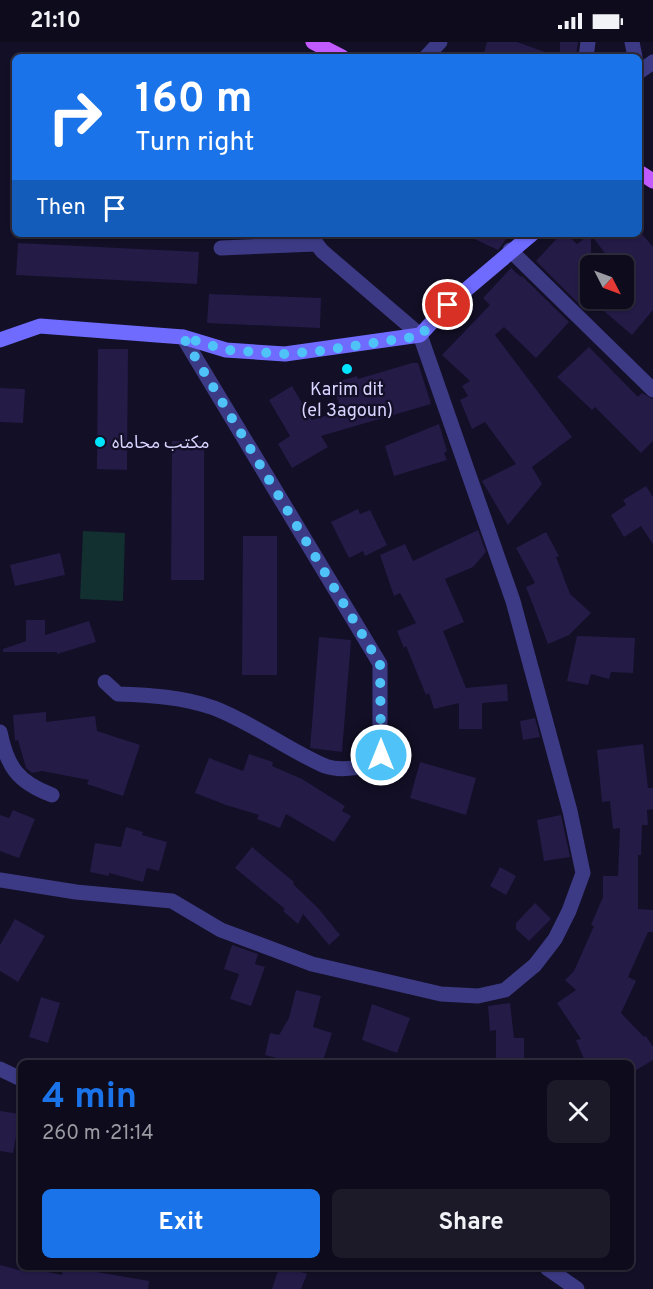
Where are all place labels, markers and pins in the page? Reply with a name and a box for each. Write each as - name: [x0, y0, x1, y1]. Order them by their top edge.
- pin: [422, 279, 473, 330]
- marker: Karim dit (el 3agoun): [340, 362, 354, 376]
- place label: Karim dit (el 3agoun): [301, 379, 393, 423]
- place label: مكتب محاماه: [112, 432, 209, 455]
- marker: مكتب محاماه: [93, 435, 107, 449]

